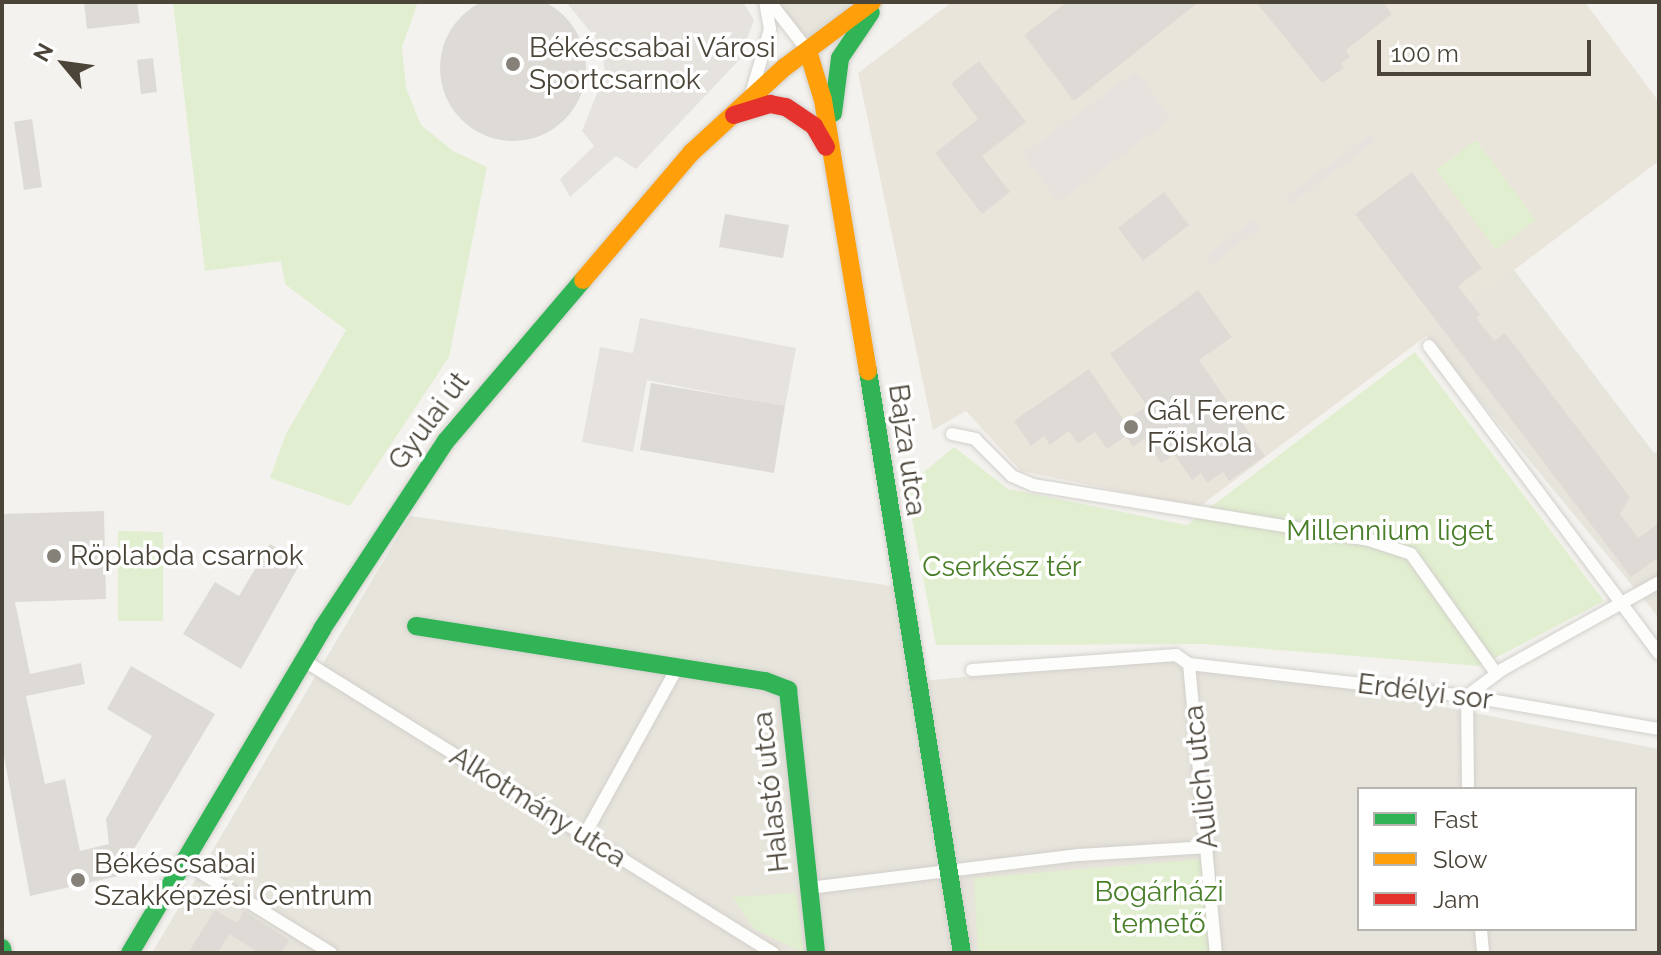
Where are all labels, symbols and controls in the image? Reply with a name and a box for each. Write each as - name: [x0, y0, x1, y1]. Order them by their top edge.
- north arrow: [24, 24, 104, 104]
- scale bar: [1381, 24, 1595, 74]
- place label: Békéscsabai Városi Sportcsarnok: [529, 31, 777, 97]
- text: N: [28, 39, 58, 66]
- text: 100 m: [1391, 39, 1459, 68]
- marker: Békéscsabai Városi Sportcsarnok: [504, 55, 522, 73]
- street label: Gyulai út: [381, 365, 477, 477]
- street label: Bajza utca: [881, 382, 933, 518]
- place label: Gál Ferenc Főiskola: [1147, 394, 1287, 460]
- marker: Gál Ferenc Főiskola: [1122, 418, 1140, 436]
- park label: Millennium liget: [1286, 514, 1494, 548]
- place label: Röplabda csarnok: [70, 539, 304, 573]
- marker: Röplabda csarnok: [45, 547, 63, 565]
- park label: Cserkész tér: [922, 550, 1082, 584]
- street label: Erdélyi sor: [1356, 667, 1494, 717]
- street label: Aulich utca: [1177, 704, 1225, 850]
- street label: Halastó utca: [746, 710, 796, 874]
- street label: Alkotmány utca: [443, 739, 633, 875]
- legend: [1357, 787, 1637, 931]
- text: Fast: [1433, 805, 1478, 834]
- text: Slow: [1433, 845, 1487, 874]
- place label: Békéscsabai Szakképzési Centrum: [94, 847, 372, 913]
- marker: Békéscsabai Szakképzési Centrum: [69, 871, 87, 889]
- park label: Bogárházi temető: [1094, 875, 1224, 941]
- text: Jam: [1433, 885, 1479, 914]

